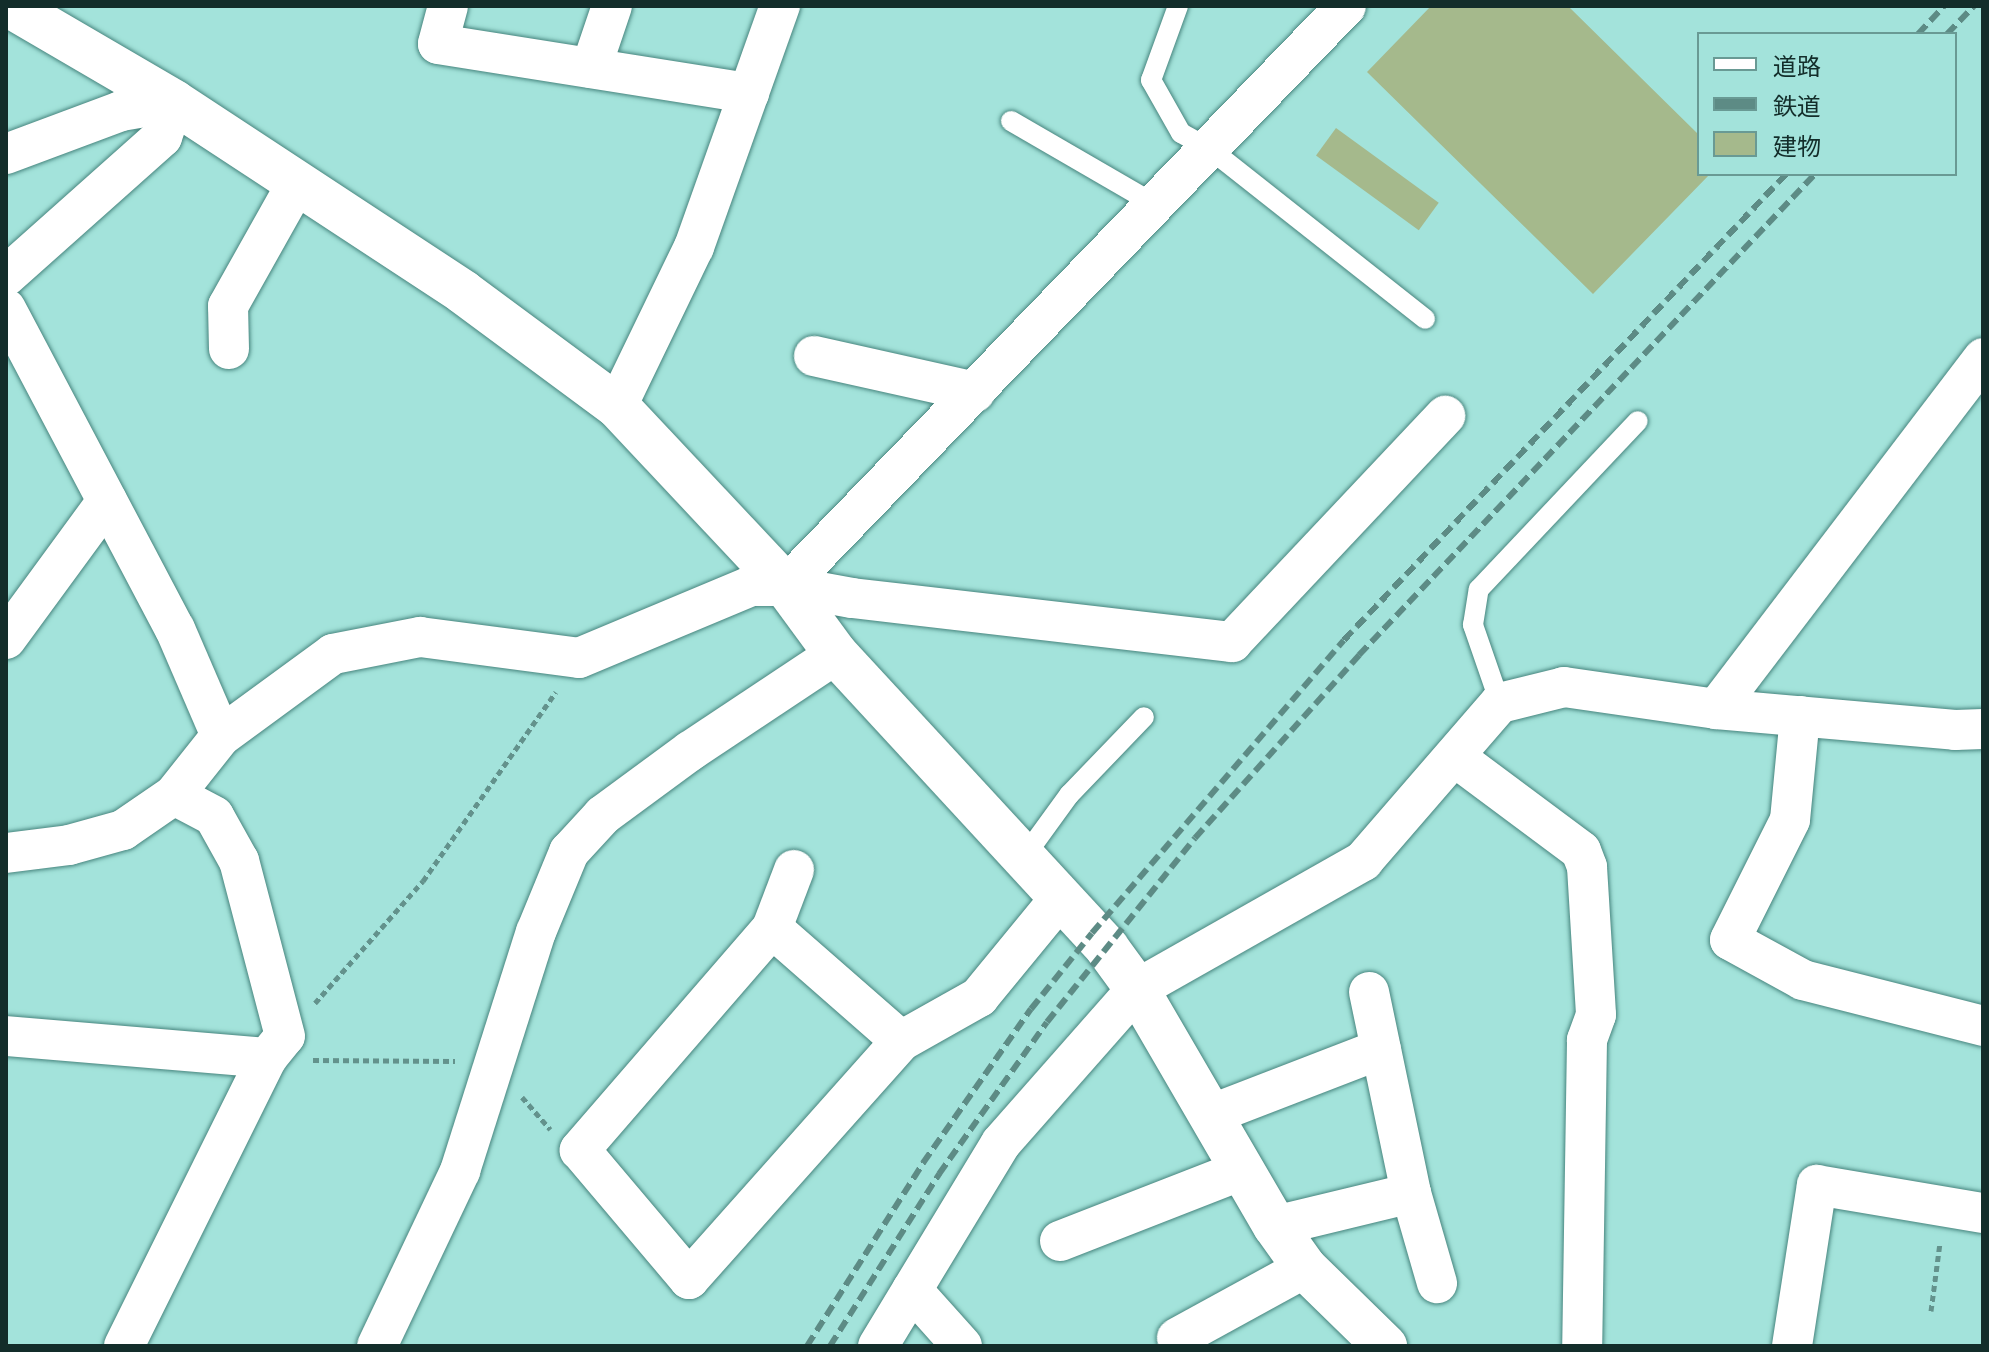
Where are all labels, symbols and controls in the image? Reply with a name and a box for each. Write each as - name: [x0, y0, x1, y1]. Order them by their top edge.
- legend: [1697, 32, 1957, 176]
- text: 道路: [1773, 53, 1821, 82]
- text: 鉄道: [1773, 93, 1821, 122]
- text: 建物: [1773, 133, 1821, 162]

